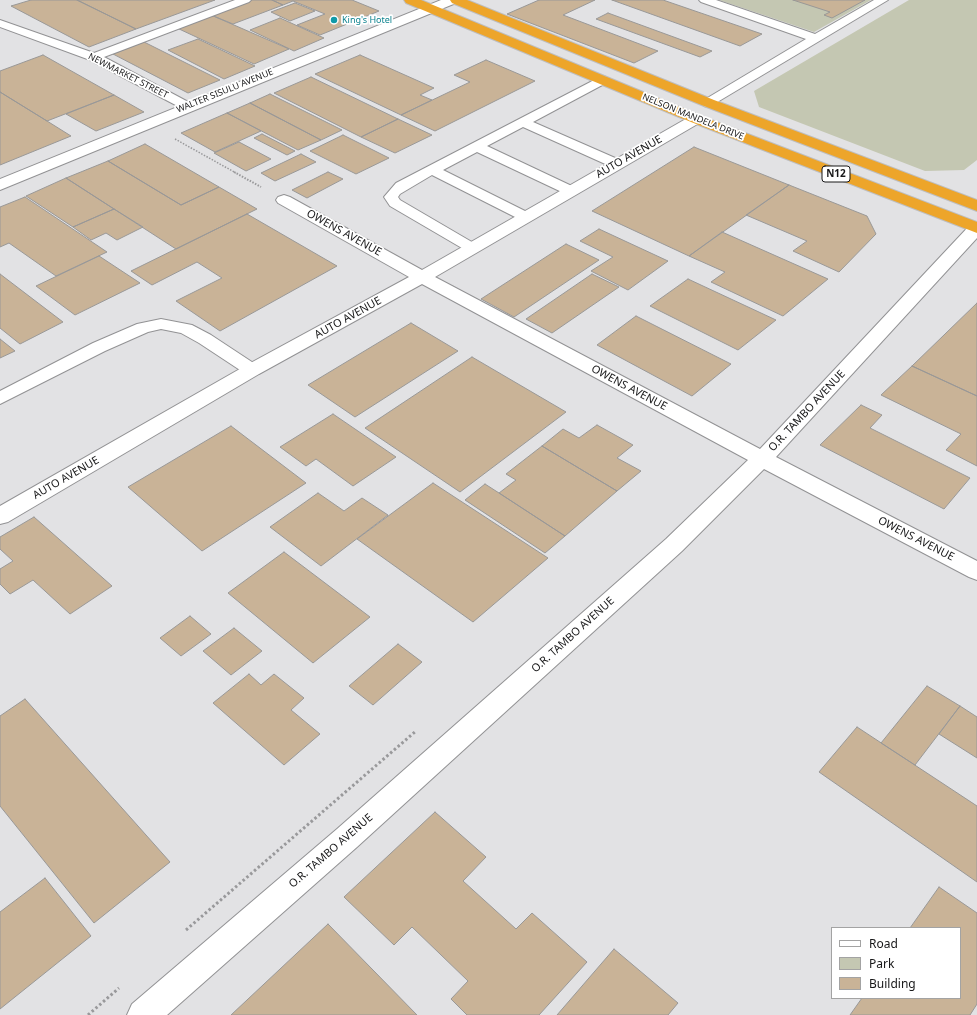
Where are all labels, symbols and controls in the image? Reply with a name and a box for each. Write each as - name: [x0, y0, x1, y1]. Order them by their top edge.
- marker: King's Hotel: [329, 15, 339, 25]
- place label: King's Hotel: [342, 15, 392, 25]
- street label: NEWMARKET STREET: [86, 51, 170, 101]
- street label: WALTER SISULU AVENUE: [175, 67, 275, 115]
- street label: NELSON MANDELA DRIVE: [641, 92, 745, 142]
- street label: AUTO AVENUE: [594, 133, 664, 181]
- road number: N12: [822, 166, 850, 182]
- street label: OWENS AVENUE: [304, 207, 384, 259]
- street label: AUTO AVENUE: [312, 294, 384, 342]
- street label: OWENS AVENUE: [589, 362, 669, 414]
- street label: O.R. TAMBO AVENUE: [766, 368, 848, 454]
- street label: AUTO AVENUE: [31, 454, 101, 502]
- street label: OWENS AVENUE: [876, 514, 956, 564]
- street label: O.R. TAMBO AVENUE: [529, 594, 617, 676]
- street label: O.R. TAMBO AVENUE: [286, 811, 376, 891]
- legend: [831, 927, 961, 999]
- text: Road: [869, 935, 898, 952]
- text: Park: [869, 955, 894, 972]
- text: Building: [869, 975, 916, 992]

